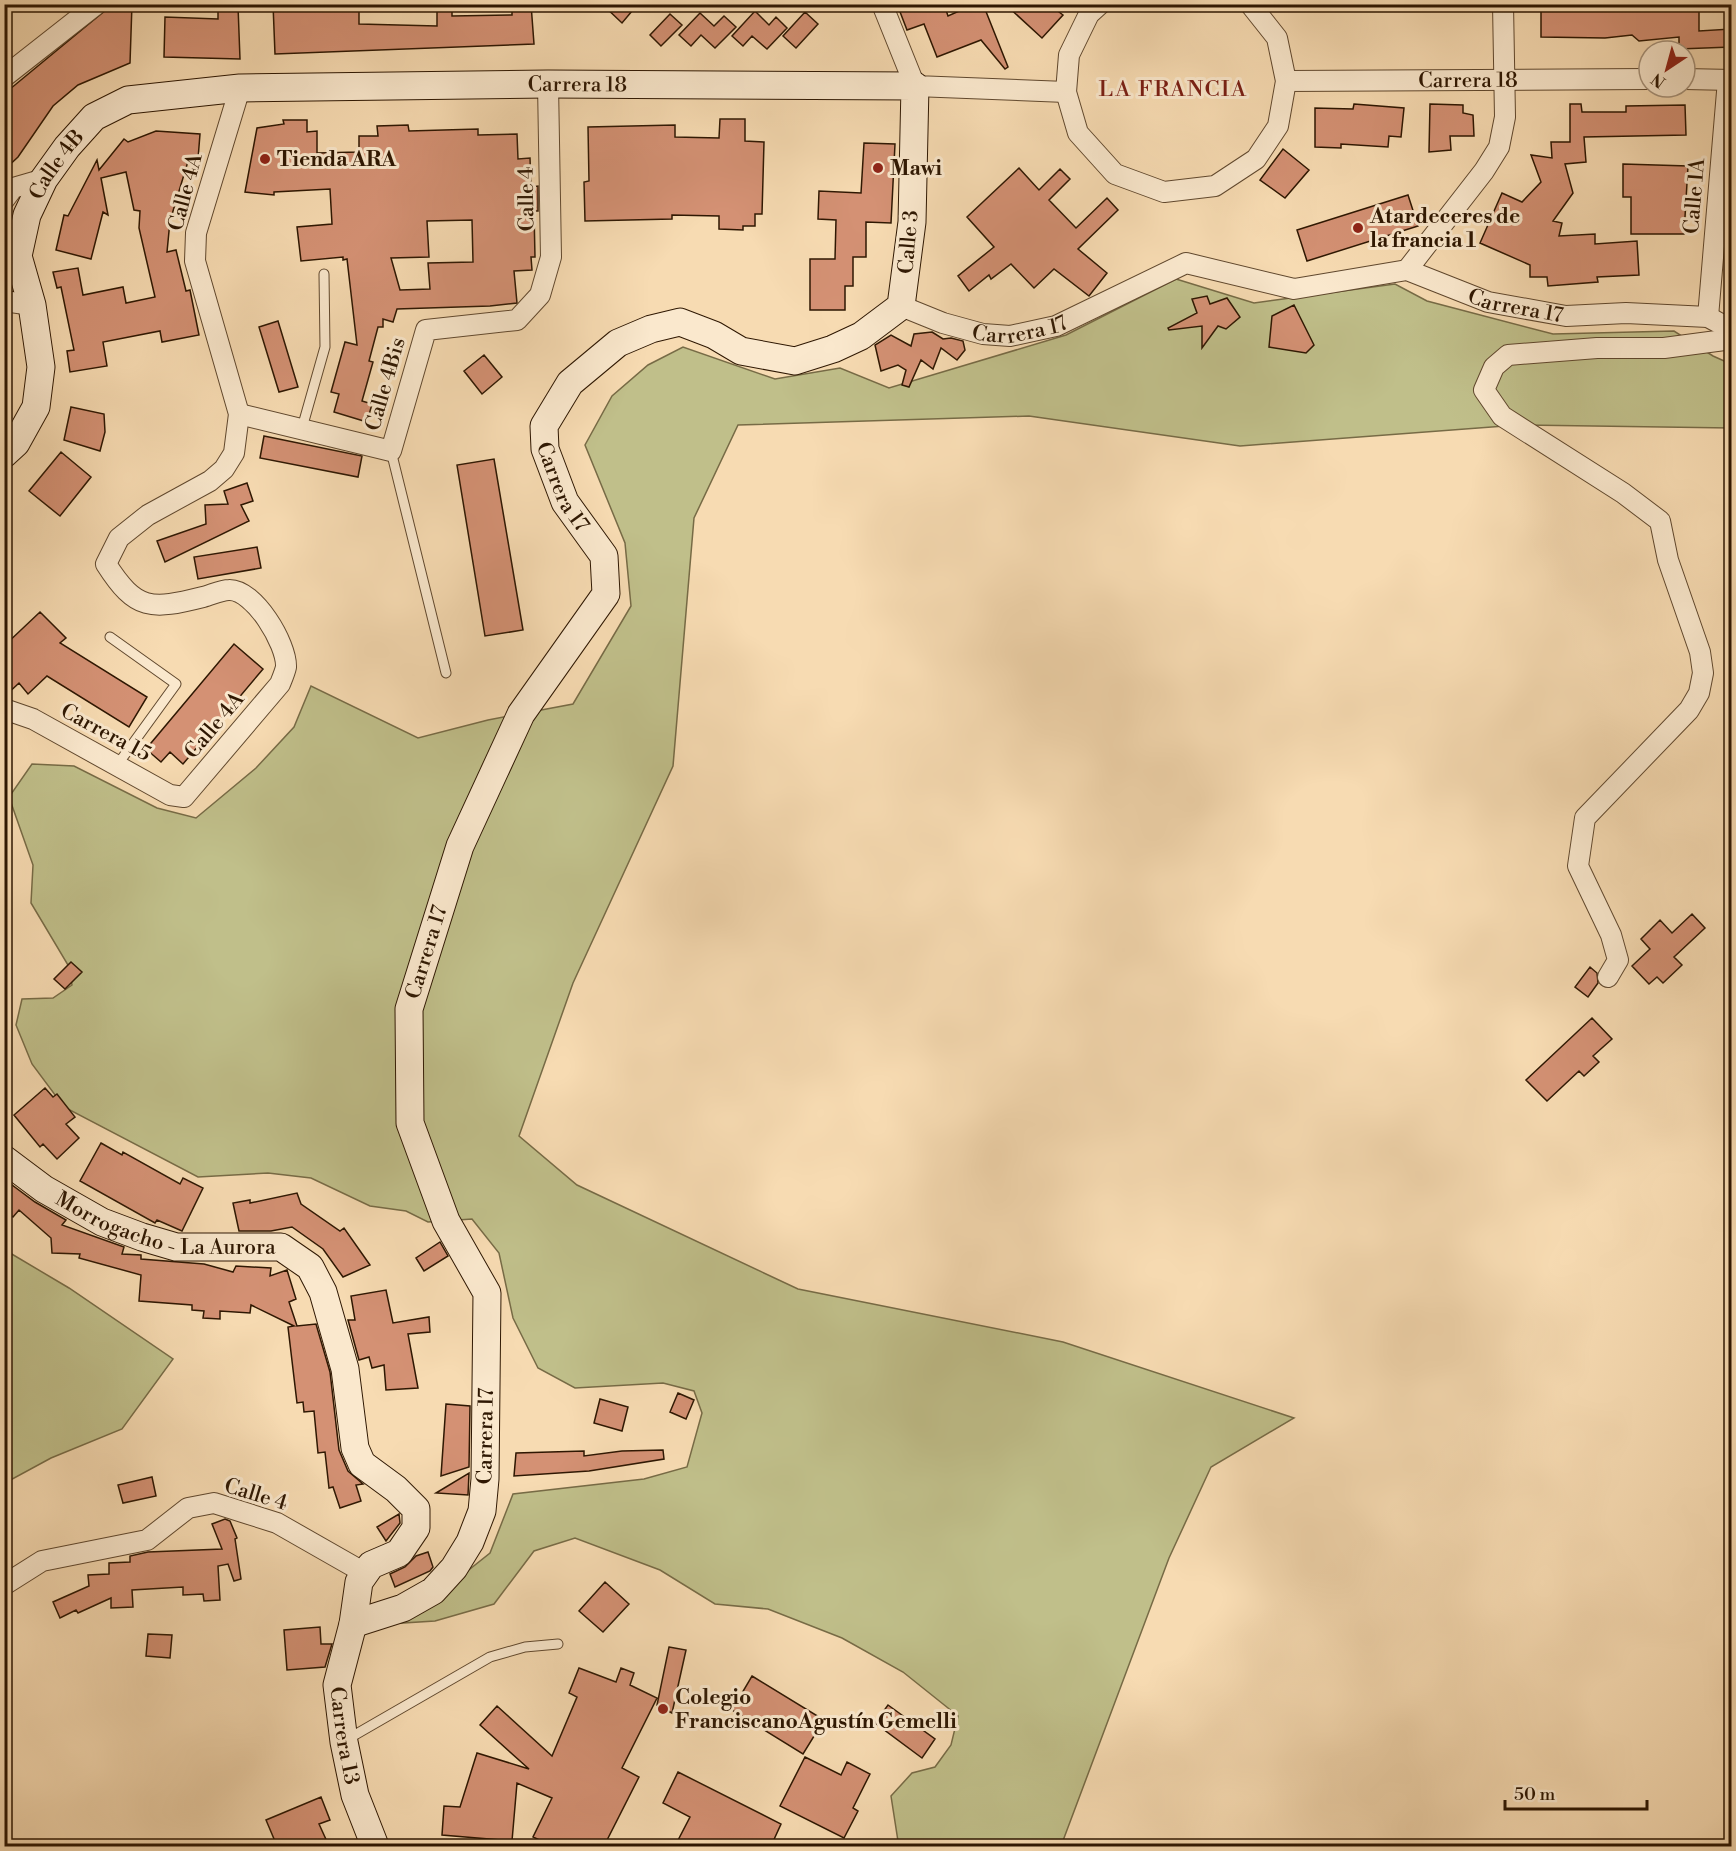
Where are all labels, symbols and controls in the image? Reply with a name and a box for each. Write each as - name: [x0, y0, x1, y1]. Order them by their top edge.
- north arrow: [1637, 39, 1697, 99]
- street label: Carrera 18: [1418, 68, 1518, 94]
- text: N: [1647, 68, 1670, 92]
- street label: Carrera 18: [527, 72, 627, 98]
- district label: LA FRANCIA: [1099, 76, 1247, 103]
- street label: Calle 4B: [24, 125, 90, 204]
- place label: Tienda ARA: [277, 147, 397, 173]
- street label: Calle 4A: [163, 150, 209, 234]
- marker: Tienda ARA: [258, 152, 272, 166]
- place label: Mawi: [890, 156, 942, 182]
- street label: Calle 1A: [1679, 157, 1711, 235]
- marker: Mawi: [871, 161, 885, 175]
- street label: Calle 4: [513, 166, 541, 232]
- place label: Atardeceres de la francia 1: [1369, 204, 1520, 254]
- street label: Calle 3: [893, 209, 925, 275]
- marker: Atardeceres de la francia 1: [1351, 221, 1365, 235]
- street label: Carrera 17: [1464, 283, 1565, 329]
- street label: Carrera 17: [969, 310, 1073, 350]
- street label: Calle 4Bis: [360, 335, 412, 434]
- street label: Carrera 17: [530, 439, 595, 538]
- street label: Calle 4A: [179, 686, 251, 764]
- street label: Carrera 15: [56, 698, 155, 768]
- street label: Carrera 17: [400, 902, 454, 1002]
- street label: Morrogacho - La Aurora: [50, 1186, 276, 1261]
- street label: Carrera 17: [472, 1387, 500, 1485]
- street label: Calle 4: [221, 1473, 291, 1517]
- street label: Carrera 13: [323, 1685, 364, 1787]
- place label: Colegio FranciscanoAgustín Gemelli: [675, 1685, 957, 1735]
- marker: Colegio FranciscanoAgustín Gemelli: [656, 1702, 670, 1716]
- scale bar: [1505, 1773, 1648, 1811]
- text: 50 m: [1514, 1783, 1556, 1806]

